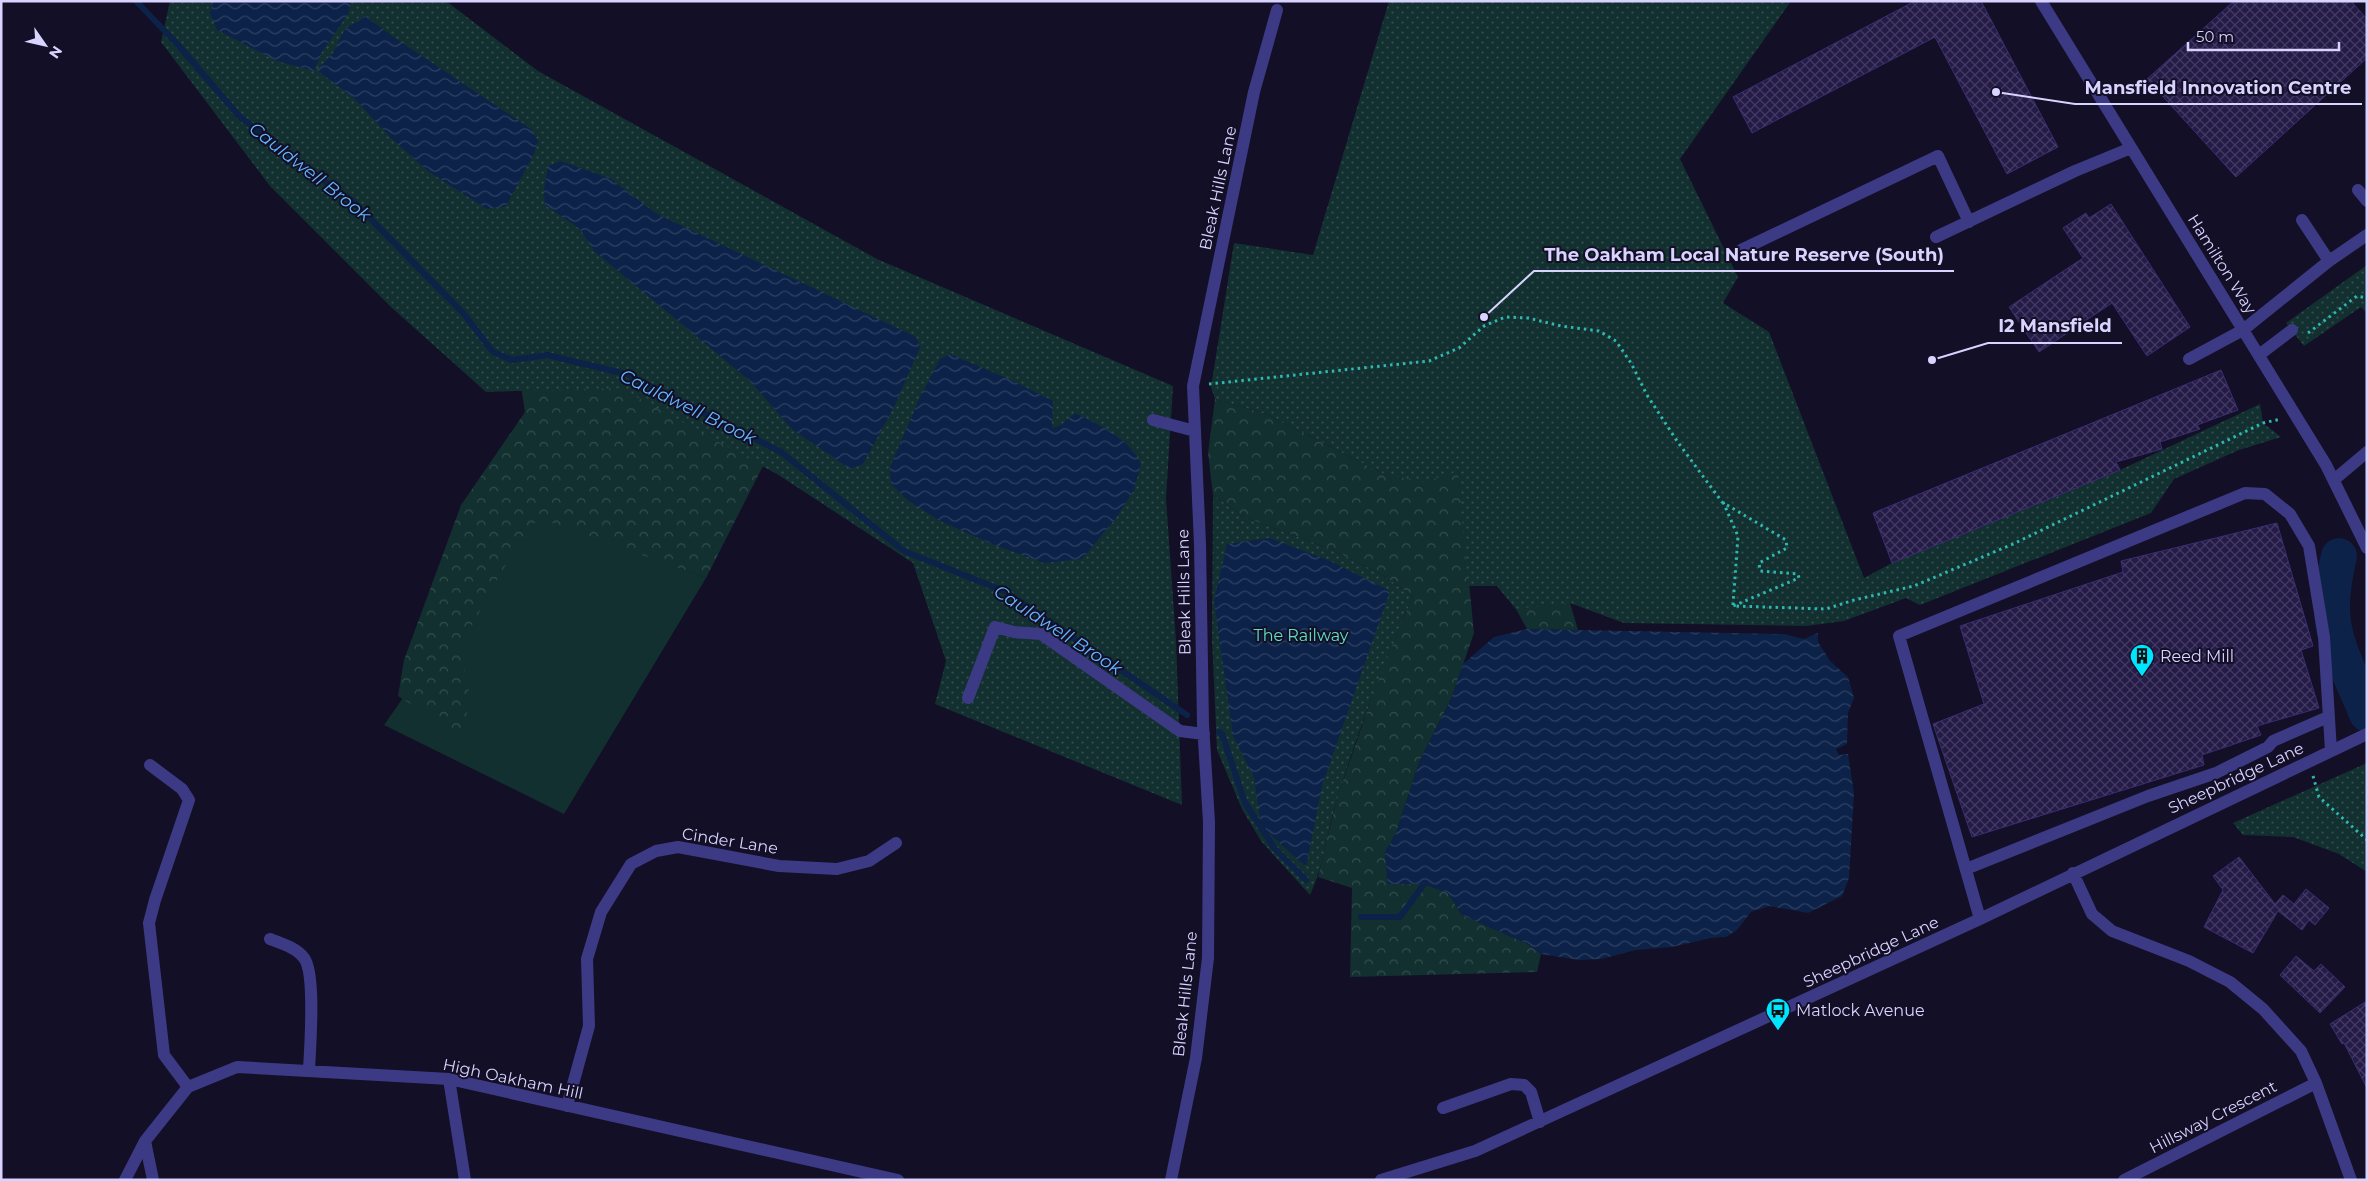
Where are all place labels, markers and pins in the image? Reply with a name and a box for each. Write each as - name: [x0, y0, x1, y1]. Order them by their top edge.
- callout: Mansfield Innovation Centre: [2075, 71, 2362, 104]
- callout: The Oakham Local Nature Reserve (South): [1534, 238, 1954, 271]
- callout: I2 Mansfield: [1988, 310, 2122, 343]
- building icon: Reed Mill: [2129, 643, 2155, 677]
- place label: Reed Mill: [2160, 647, 2234, 666]
- bus stop icon: Matlock Avenue: [1765, 997, 1791, 1031]
- place label: Matlock Avenue: [1796, 1001, 1925, 1020]

